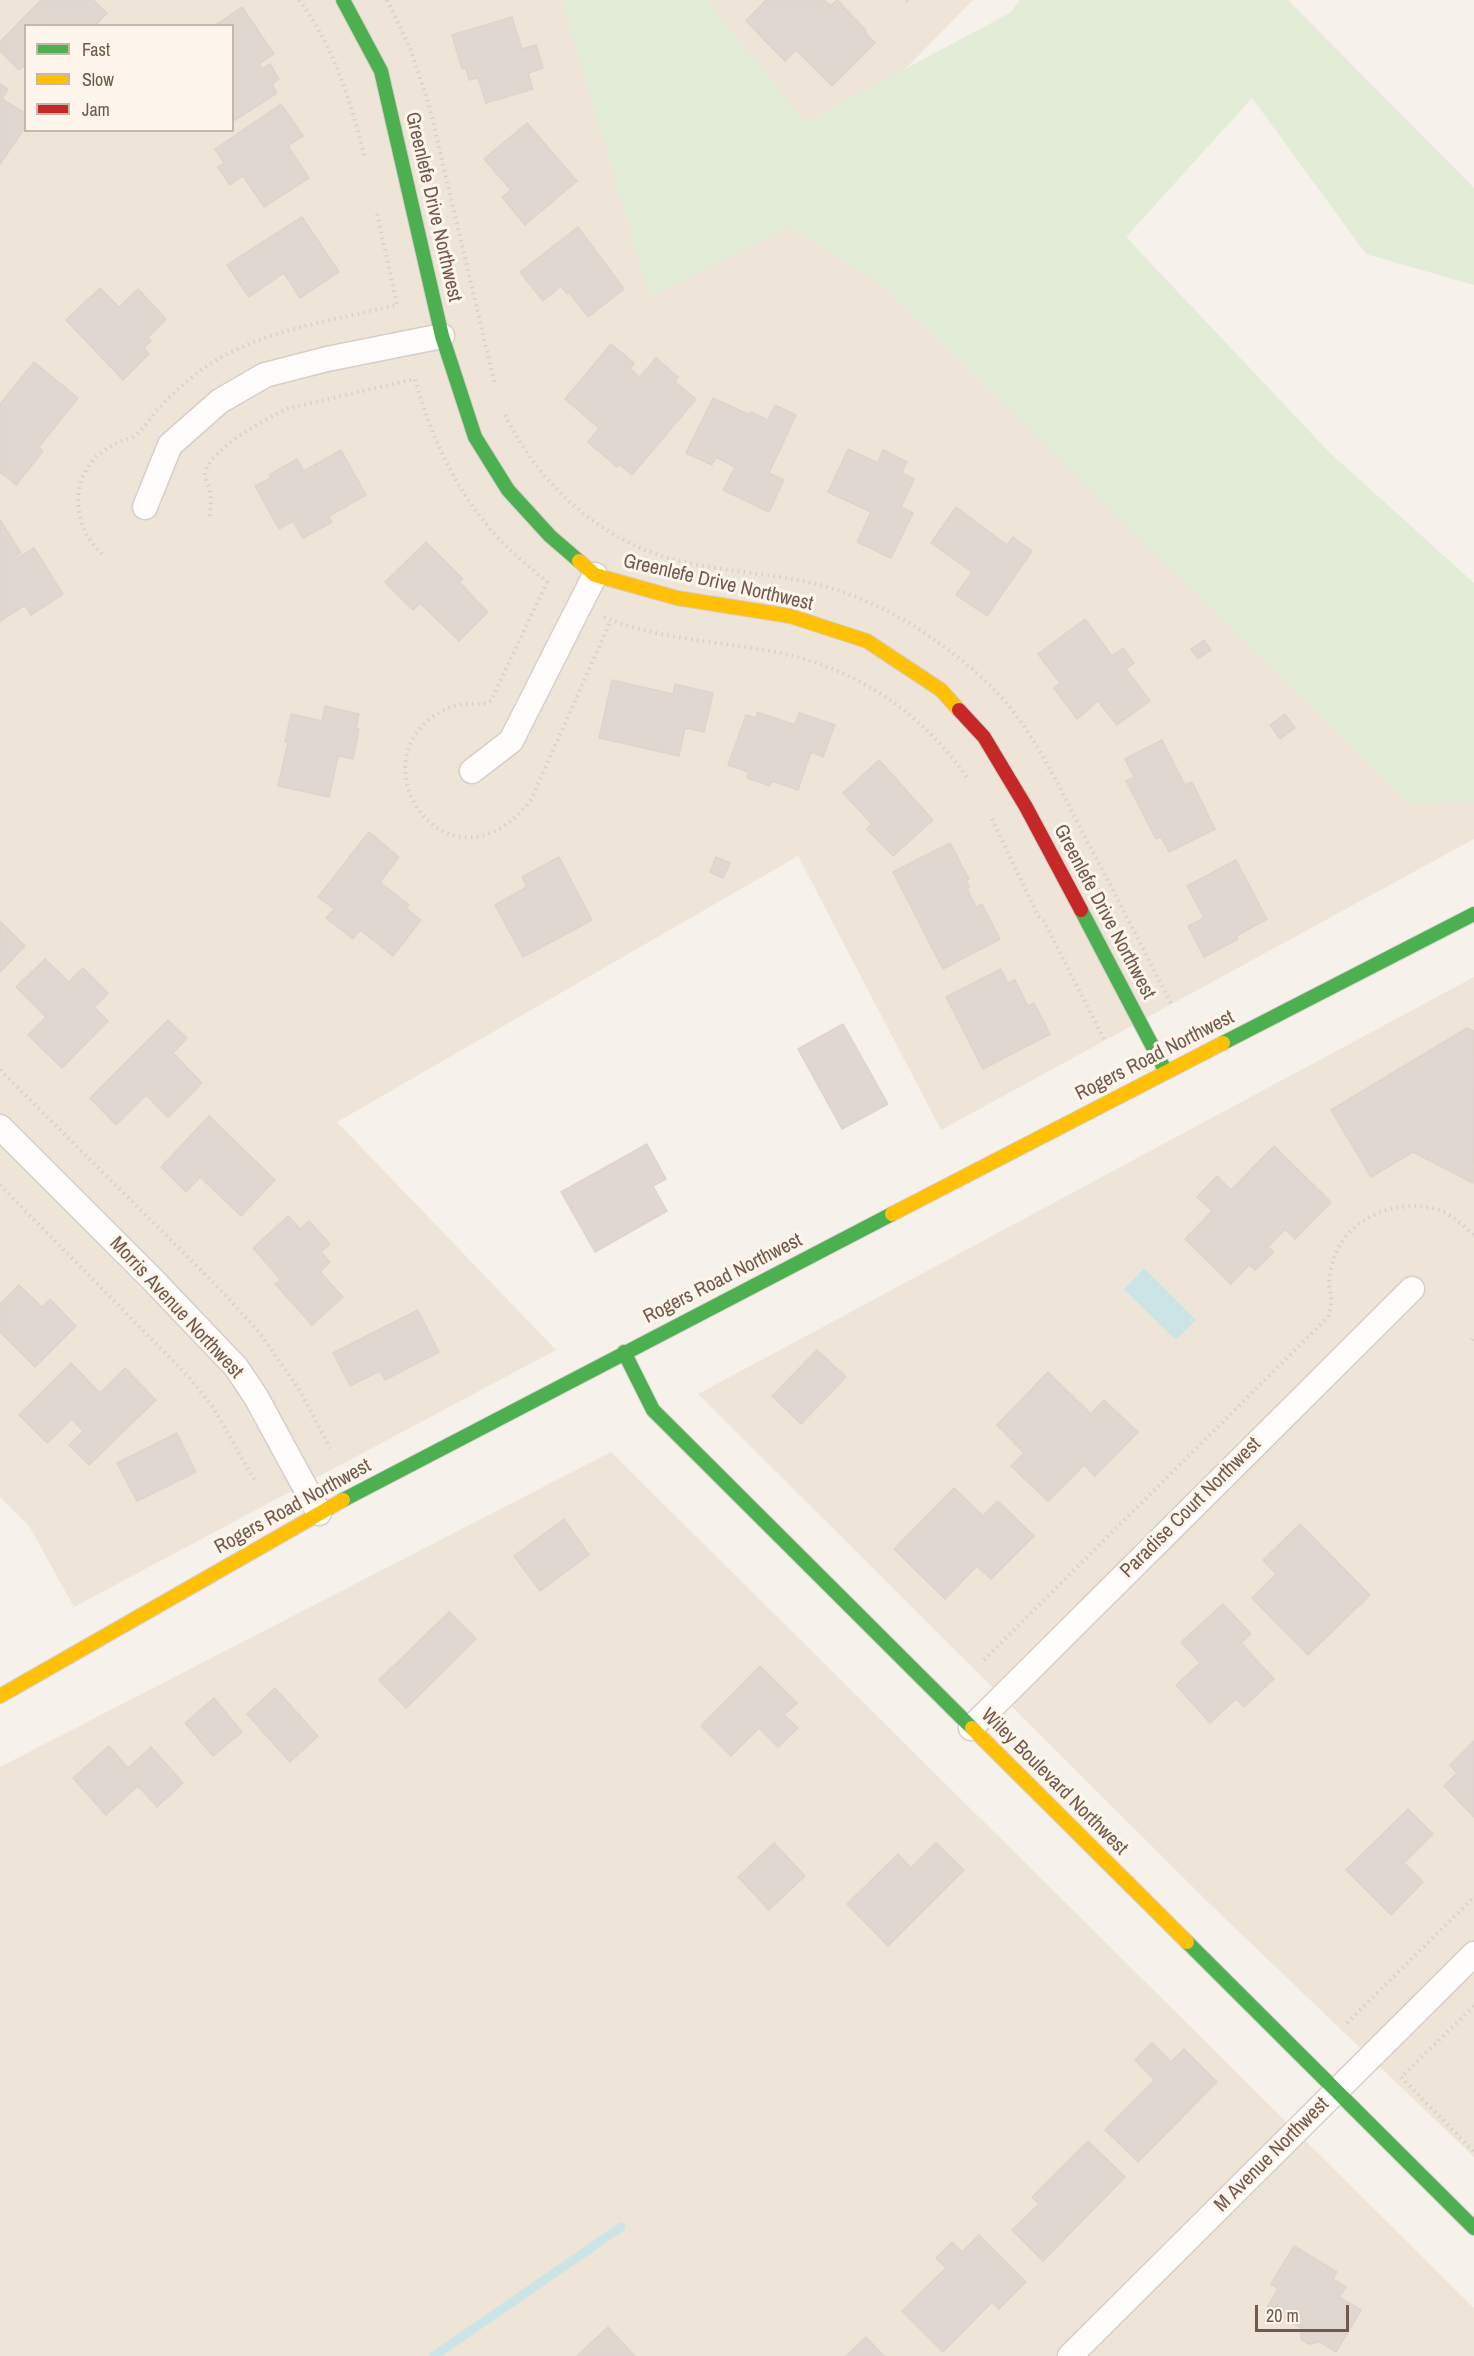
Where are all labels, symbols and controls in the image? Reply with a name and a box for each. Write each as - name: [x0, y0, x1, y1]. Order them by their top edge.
- legend: [24, 24, 234, 132]
- text: Fast: [82, 37, 110, 62]
- text: Slow: [82, 67, 114, 92]
- text: Jam: [82, 97, 110, 122]
- street label: Greenlefe Drive Northwest: [399, 110, 467, 304]
- street label: Greenlefe Drive Northwest: [621, 549, 815, 617]
- street label: Greenlefe Drive Northwest: [1048, 821, 1160, 1003]
- street label: Rogers Road Northwest: [1072, 1006, 1238, 1106]
- street label: Rogers Road Northwest: [640, 1229, 806, 1329]
- street label: Morris Avenue Northwest: [104, 1232, 248, 1384]
- street label: Paradise Court Northwest: [1116, 1433, 1266, 1583]
- street label: Rogers Road Northwest: [211, 1454, 375, 1560]
- street label: Wiley Boulevard Northwest: [976, 1704, 1132, 1860]
- street label: M Avenue Northwest: [1210, 2093, 1334, 2217]
- scale bar: [1258, 2293, 1352, 2331]
- text: 20 m: [1266, 2303, 1299, 2328]

